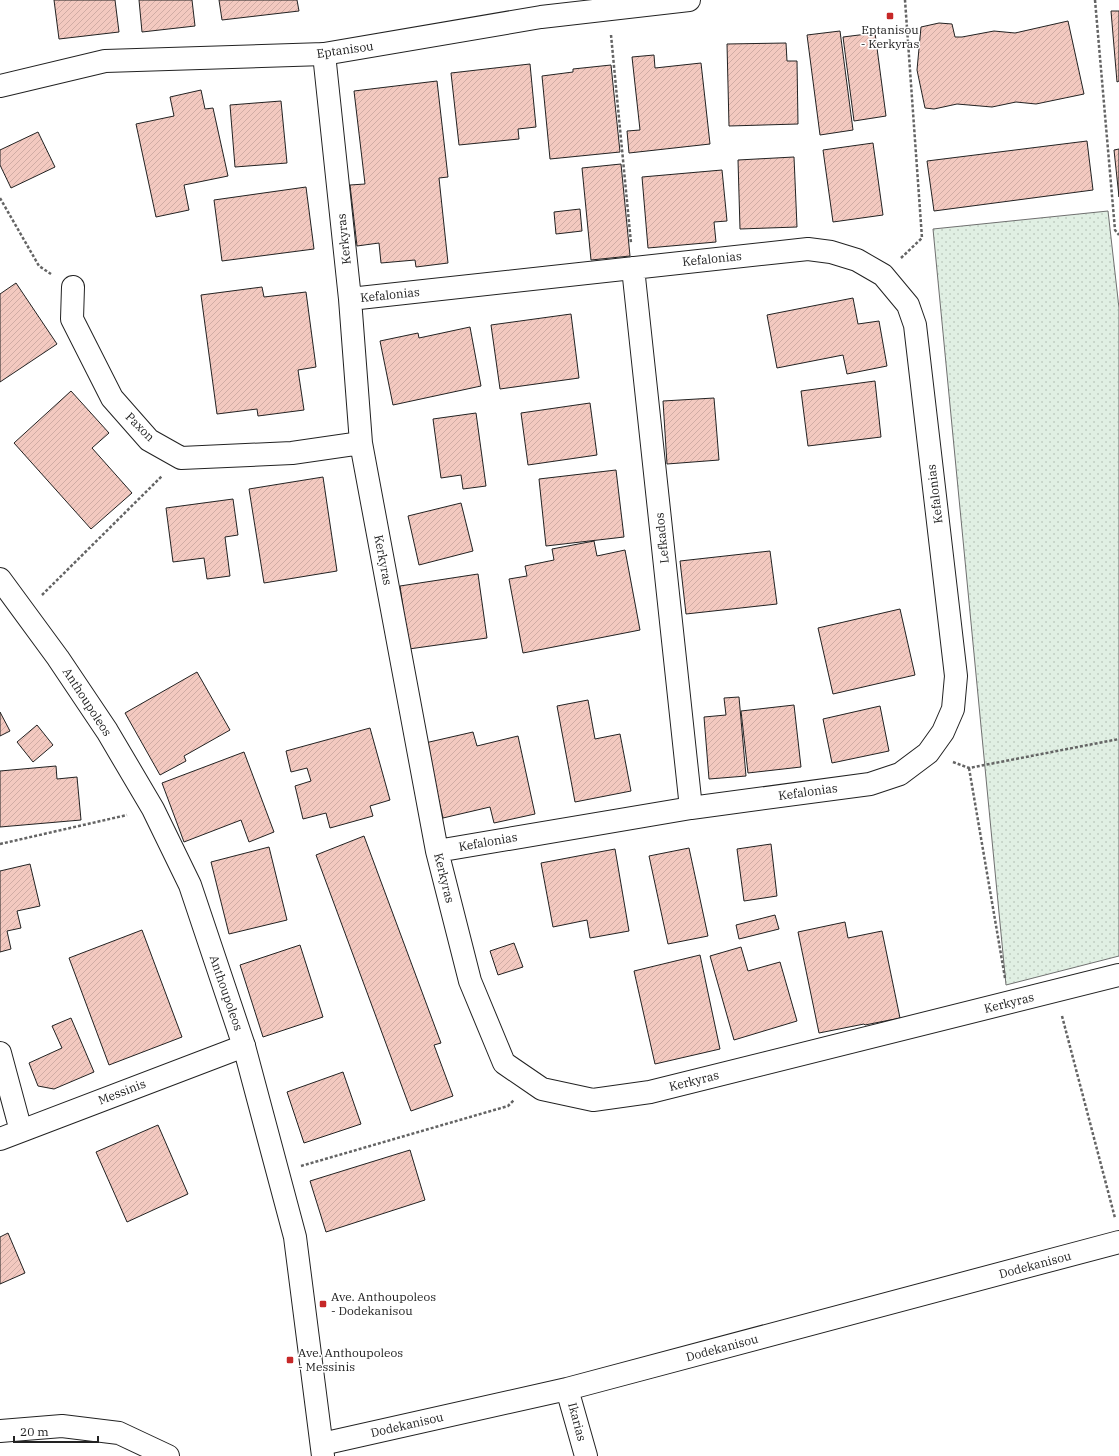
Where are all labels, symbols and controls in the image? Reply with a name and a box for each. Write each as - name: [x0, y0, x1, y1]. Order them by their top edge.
- marker: Eptanisou - Kerkyras: [885, 11, 895, 21]
- place label: Eptanisou - Kerkyras: [861, 22, 919, 51]
- street label: Eptanisou: [315, 38, 375, 61]
- street label: Kerkyras: [333, 213, 354, 265]
- street label: Kefalonias: [682, 248, 742, 269]
- street label: Kefalonias: [360, 284, 420, 305]
- street label: Paxon: [123, 409, 158, 444]
- street label: Kefalonias: [923, 463, 946, 525]
- street label: Lefkados: [651, 512, 672, 564]
- street label: Kerkyras: [371, 533, 396, 587]
- street label: Anthoupoleos: [60, 665, 115, 739]
- street label: Kefalonias: [777, 780, 839, 803]
- street label: Kefalonias: [457, 829, 519, 854]
- street label: Kerkyras: [431, 851, 458, 905]
- street label: Anthoupoleos: [207, 953, 246, 1033]
- street label: Kerkyras: [982, 989, 1036, 1016]
- street label: Kerkyras: [667, 1067, 721, 1094]
- street label: Messinis: [96, 1076, 148, 1107]
- street label: Dodekanisou: [997, 1248, 1073, 1281]
- place label: Ave. Anthoupoleos - Dodekanisou: [331, 1289, 436, 1318]
- marker: Ave. Anthoupoleos - Dodekanisou: [318, 1299, 328, 1309]
- street label: Dodekanisou: [684, 1331, 760, 1364]
- place label: Ave. Anthoupoleos - Messinis: [298, 1345, 403, 1374]
- marker: Ave. Anthoupoleos - Messinis: [285, 1355, 295, 1365]
- street label: Ikarias: [565, 1401, 590, 1443]
- street label: Dodekanisou: [369, 1409, 445, 1440]
- scale bar: [14, 1418, 98, 1444]
- text: 20 m: [20, 1424, 49, 1439]

